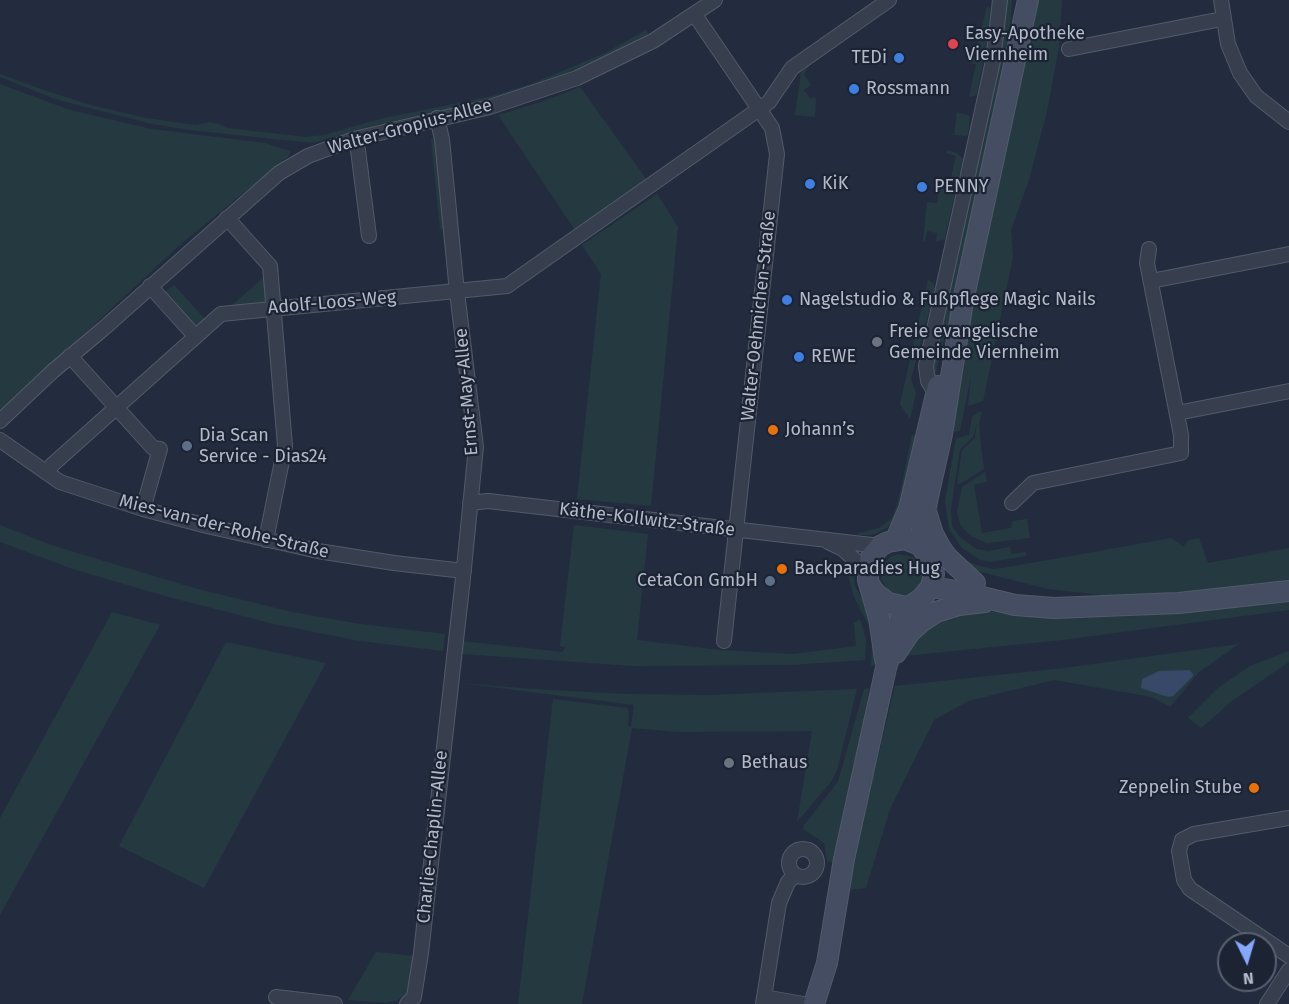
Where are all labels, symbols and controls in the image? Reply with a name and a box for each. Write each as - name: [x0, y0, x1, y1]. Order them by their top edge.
- place label: Easy-Apotheke Viernheim: [965, 23, 1085, 66]
- marker: Easy-Apotheke Viernheim: [946, 37, 960, 51]
- place label: TEDi: [851, 47, 887, 69]
- marker: TEDi: [892, 51, 906, 65]
- place label: Rossmann: [866, 78, 950, 100]
- marker: Rossmann: [847, 82, 861, 96]
- street label: Walter-Gropius-Allee: [326, 95, 494, 159]
- place label: KiK: [822, 173, 848, 195]
- place label: PENNY: [934, 176, 989, 198]
- marker: KiK: [803, 177, 817, 191]
- marker: PENNY: [915, 180, 929, 194]
- street label: Walter-Oehmichen-Straße: [737, 210, 781, 422]
- street label: Adolf-Loos-Weg: [267, 287, 397, 319]
- place label: Nagelstudio & Fußpflege Magic Nails: [799, 289, 1096, 311]
- marker: Nagelstudio & Fußpflege Magic Nails: [780, 293, 794, 307]
- place label: Freie evangelische Gemeinde Viernheim: [889, 321, 1060, 364]
- street label: Ernst-May-Allee: [451, 327, 483, 457]
- marker: Freie evangelische Gemeinde Viernheim: [870, 335, 884, 349]
- place label: REWE: [811, 346, 856, 368]
- marker: REWE: [792, 350, 806, 364]
- place label: Johann’s: [785, 419, 855, 441]
- marker: Johann’s: [766, 423, 780, 437]
- place label: Dia Scan Service - Dias24: [199, 425, 327, 468]
- marker: Dia Scan Service - Dias24: [180, 439, 194, 453]
- street label: Mies-van-der-Rohe-Straße: [117, 490, 331, 564]
- street label: Käthe-Kollwitz-Straße: [558, 498, 736, 542]
- place label: Backparadies Hug: [794, 558, 940, 580]
- marker: Backparadies Hug: [775, 562, 789, 576]
- place label: CetaCon GmbH: [637, 570, 758, 592]
- marker: CetaCon GmbH: [763, 574, 777, 588]
- street label: Charlie-Chaplin-Allee: [413, 749, 453, 925]
- place label: Bethaus: [741, 752, 807, 774]
- marker: Bethaus: [722, 756, 736, 770]
- place label: Zeppelin Stube: [1119, 777, 1242, 799]
- marker: Zeppelin Stube: [1247, 781, 1261, 795]
- north arrow: [1217, 932, 1277, 992]
- text: N: [1242, 969, 1255, 988]

